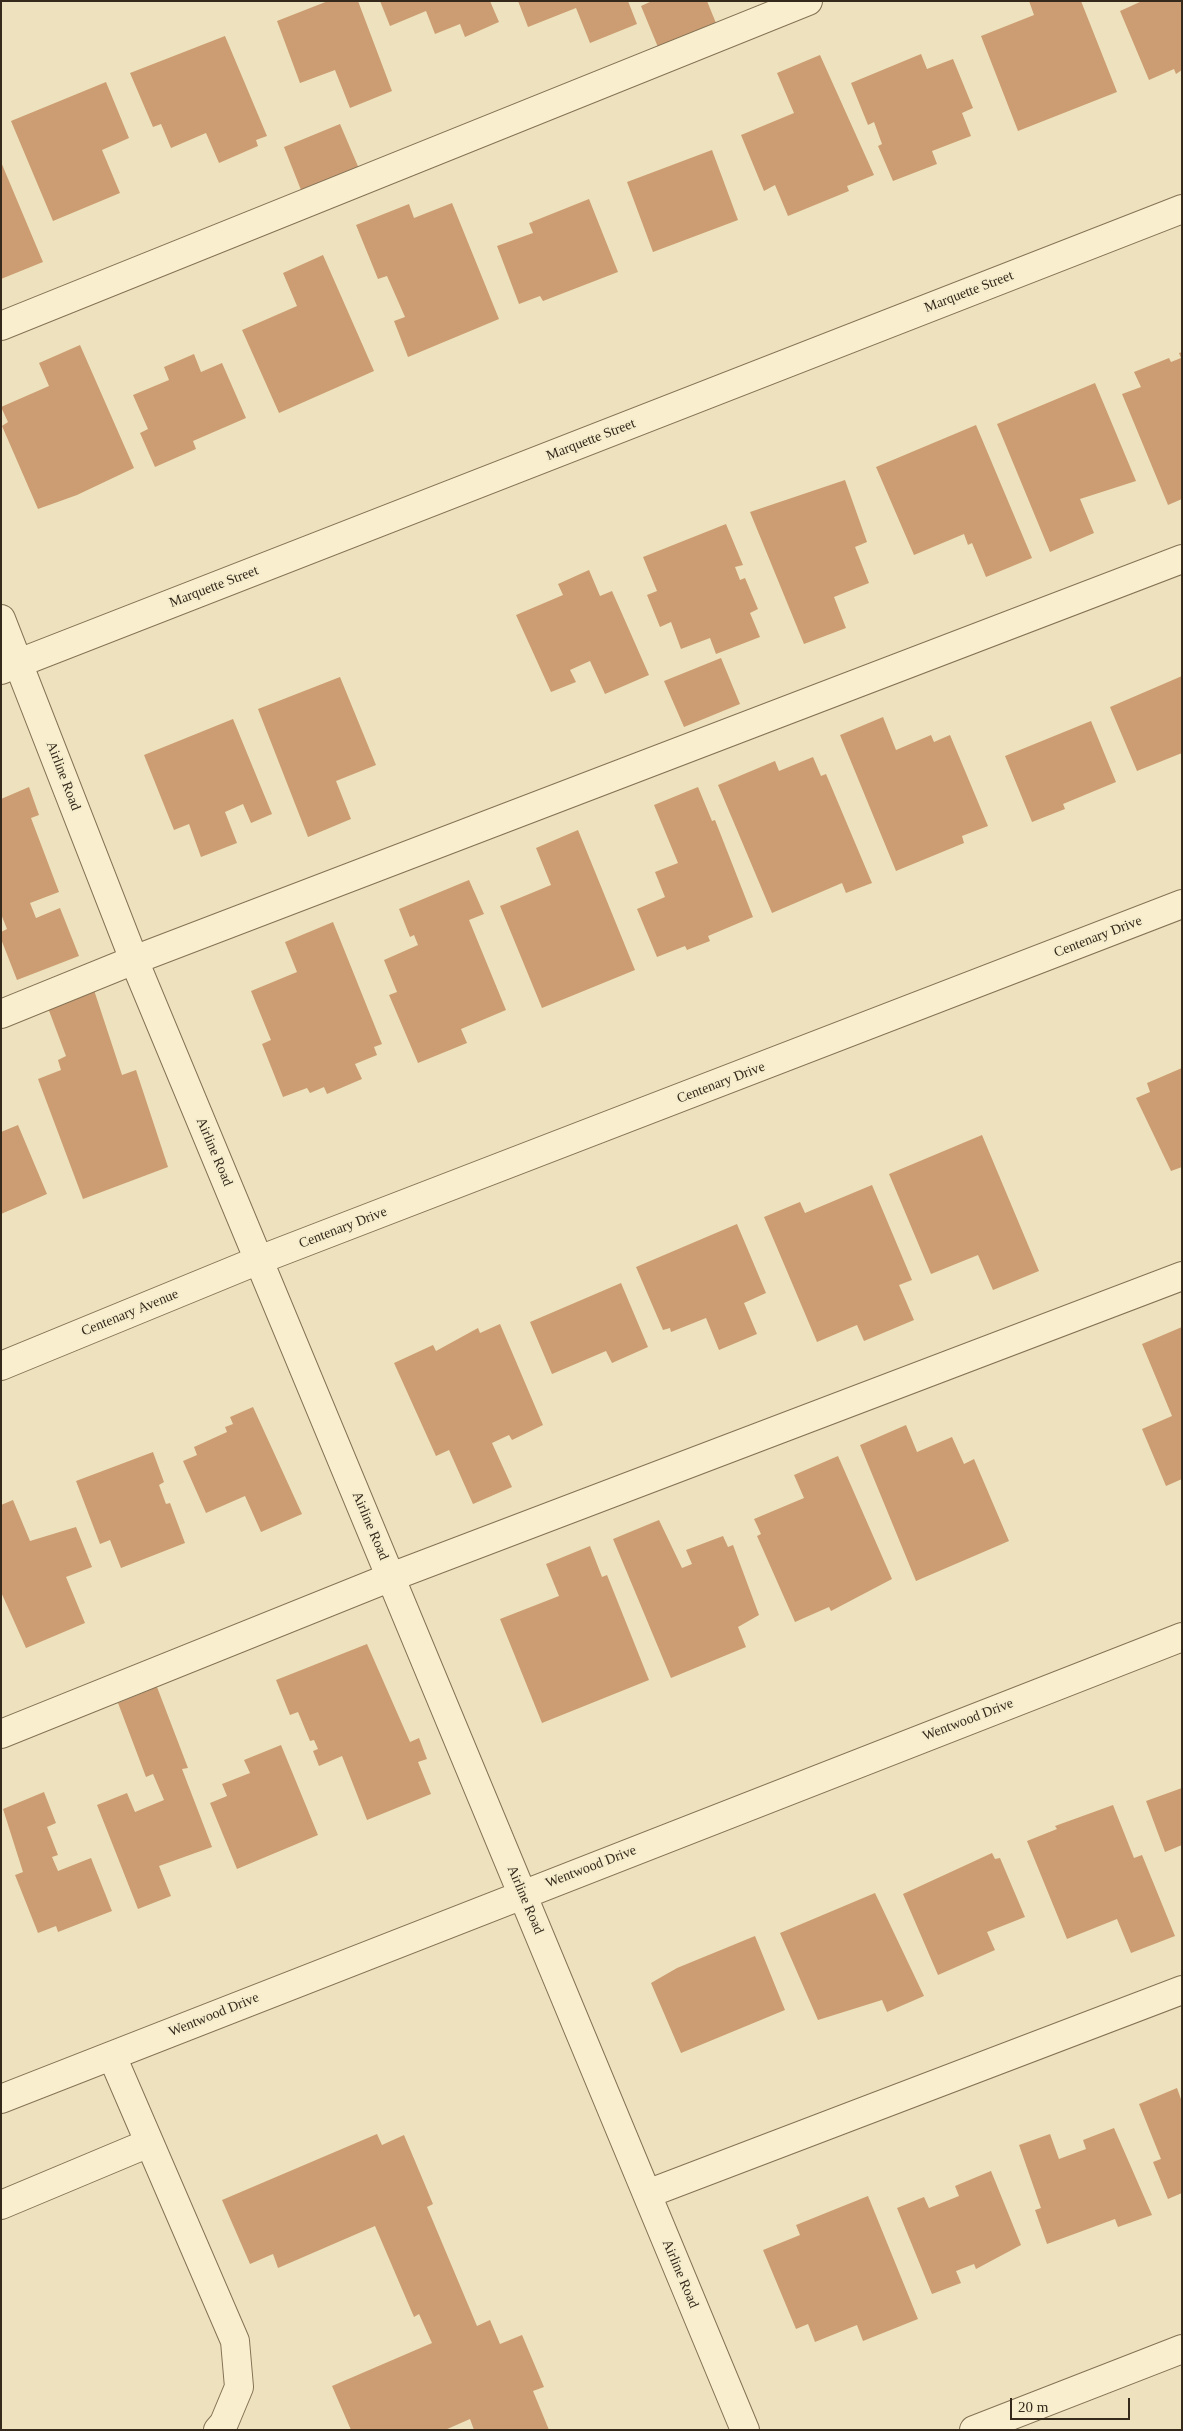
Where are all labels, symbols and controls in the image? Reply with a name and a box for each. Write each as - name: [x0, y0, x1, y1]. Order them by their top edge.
- street label: Marquette Street: [922, 267, 1016, 317]
- street label: Marquette Street: [544, 415, 638, 465]
- street label: Marquette Street: [167, 562, 261, 612]
- street label: Airline Road: [42, 739, 84, 813]
- street label: Centenary Drive: [1052, 913, 1144, 961]
- street label: Centenary Drive: [675, 1059, 767, 1107]
- street label: Airline Road: [192, 1115, 236, 1189]
- street label: Centenary Drive: [297, 1204, 389, 1252]
- street label: Centenary Avenue: [79, 1286, 181, 1340]
- street label: Airline Road: [348, 1489, 392, 1563]
- street label: Wentwood Drive: [920, 1695, 1016, 1745]
- street label: Wentwood Drive: [543, 1842, 639, 1892]
- street label: Airline Road: [503, 1863, 547, 1937]
- street label: Wentwood Drive: [166, 1989, 262, 2041]
- street label: Airline Road: [658, 2237, 702, 2311]
- scale bar: [1013, 2388, 1133, 2420]
- text: 20 m: [1018, 2399, 1048, 2415]

